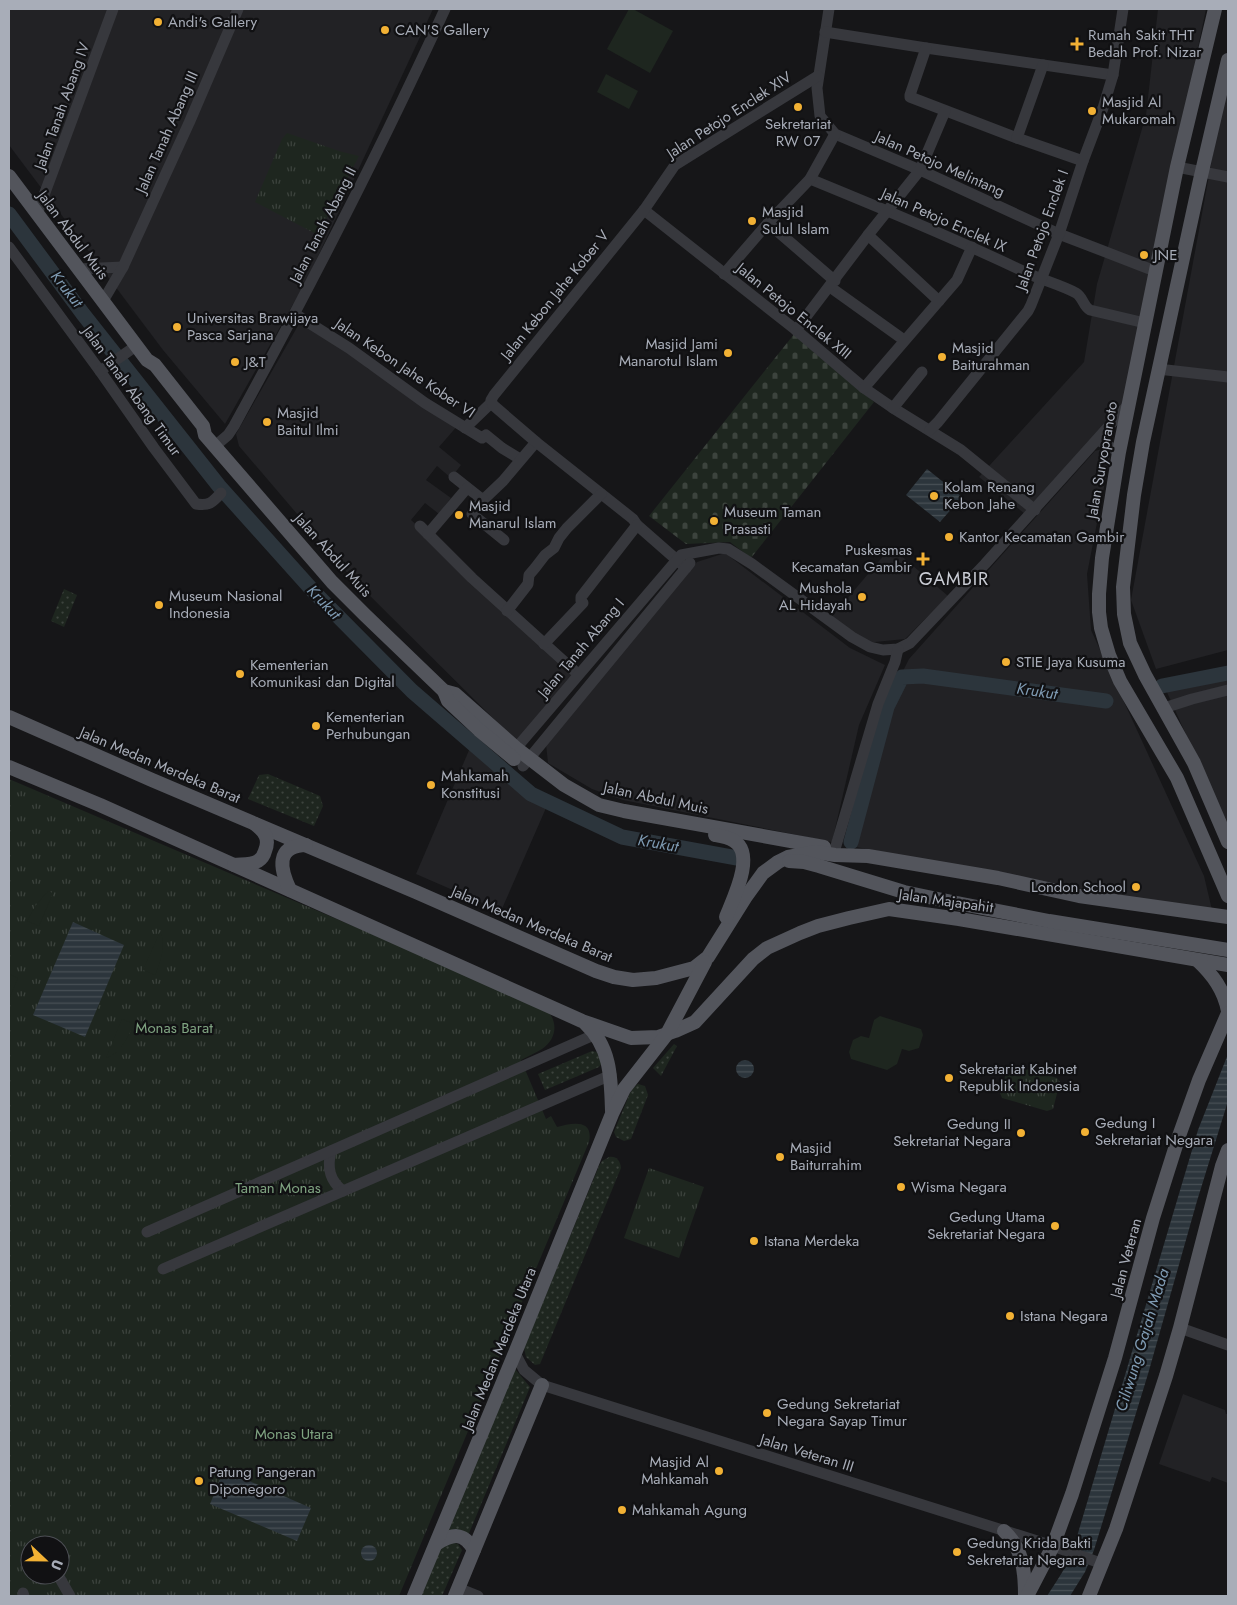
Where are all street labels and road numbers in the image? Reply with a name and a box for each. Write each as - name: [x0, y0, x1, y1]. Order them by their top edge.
- street label: Jalan Tanah Abang IV: [28, 39, 95, 175]
- street label: Jalan Petojo Enclek XIV: [661, 66, 796, 165]
- street label: Jalan Tanah Abang III: [129, 67, 204, 198]
- street label: Jalan Petojo Melintang: [870, 125, 1008, 203]
- street label: Jalan Tanah Abang II: [283, 163, 362, 289]
- street label: Jalan Petojo Enclek I: [1009, 167, 1074, 295]
- street label: Jalan Petojo Enclek IX: [876, 182, 1011, 258]
- street label: Jalan Abdul Muis: [31, 184, 114, 284]
- street label: Jalan Kebon Jahe Kober V: [494, 225, 614, 366]
- street label: Jalan Petojo Enclek XIII: [730, 256, 856, 364]
- street label: Jalan Kebon Jahe Kober VI: [329, 312, 480, 423]
- street label: Jalan Tanah Abang Timur: [76, 320, 187, 461]
- street label: Jalan Suryopranoto: [1080, 400, 1123, 522]
- street label: Jalan Abdul Muis: [288, 507, 377, 602]
- street label: Jalan Tanah Abang I: [531, 593, 629, 704]
- street label: Jalan Medan Merdeka Barat: [74, 720, 244, 809]
- street label: Jalan Abdul Muis: [600, 776, 710, 820]
- street label: Jalan Medan Merdeka Barat: [446, 879, 616, 968]
- street label: Jalan Majapahit: [895, 883, 995, 919]
- street label: Jalan Veteran: [1104, 1216, 1147, 1302]
- street label: Jalan Medan Merdeka Utara: [455, 1264, 542, 1436]
- street label: Jalan Veteran III: [755, 1428, 857, 1478]

